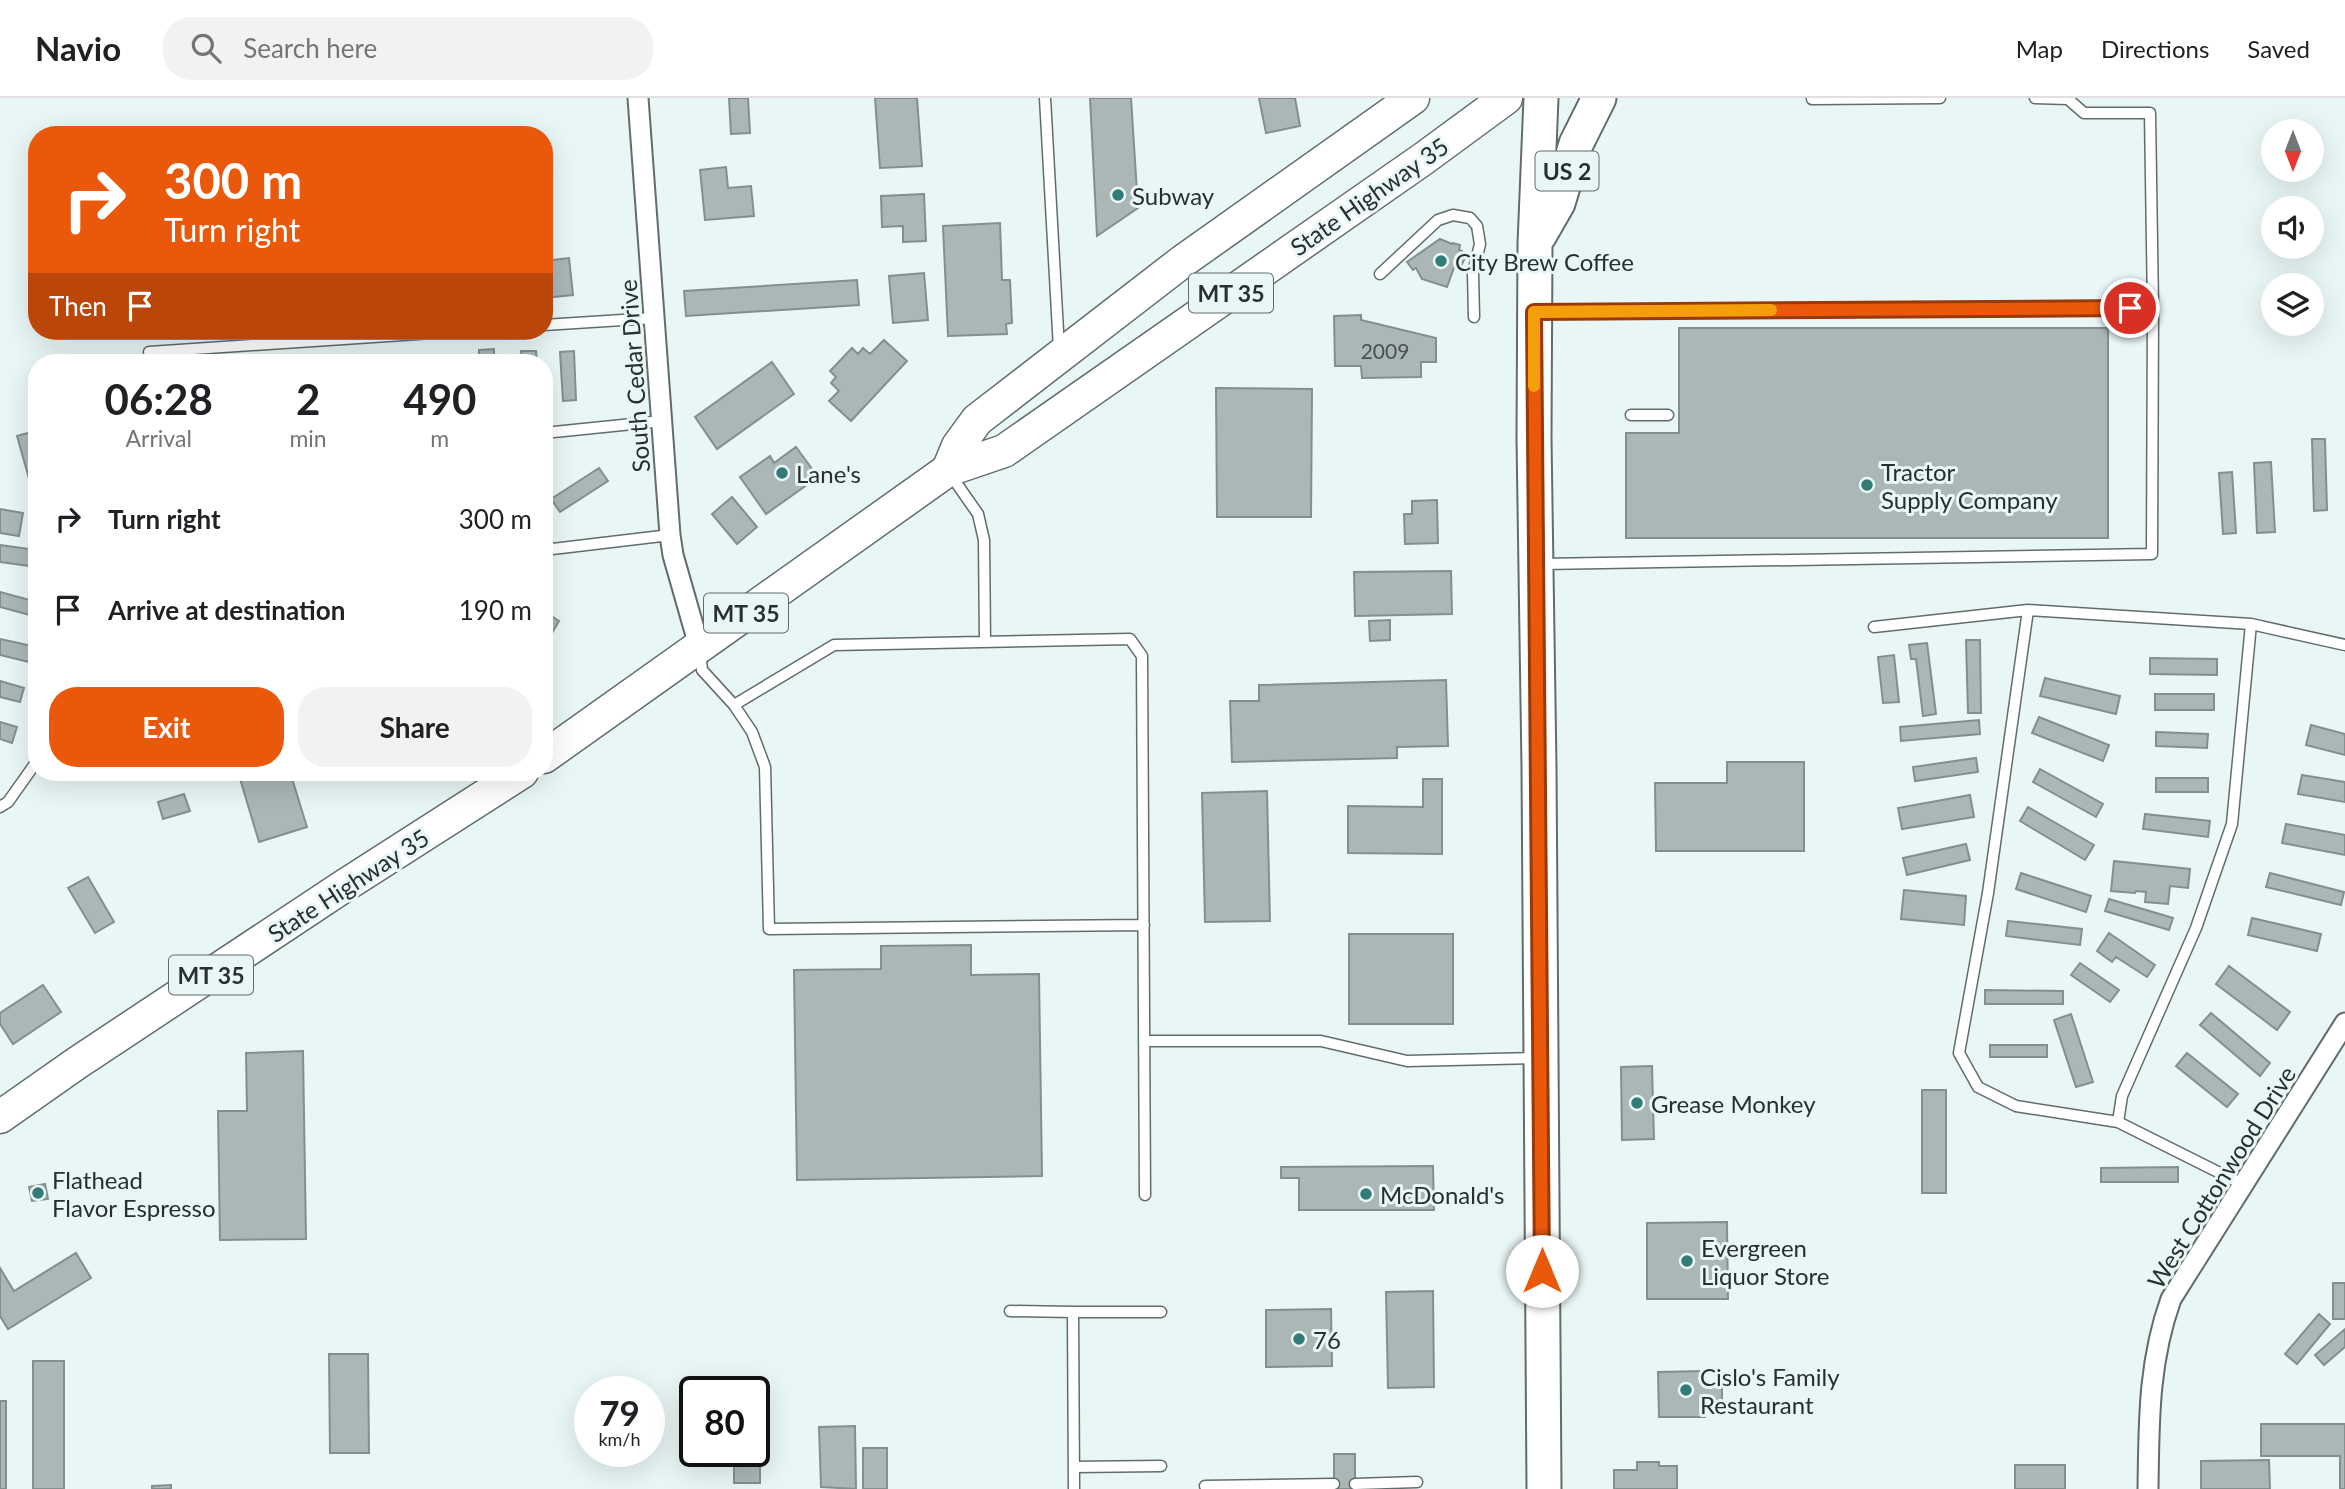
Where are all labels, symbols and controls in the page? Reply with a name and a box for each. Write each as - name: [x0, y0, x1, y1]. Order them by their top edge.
- search box: [163, 17, 653, 80]
- text: Navio: [35, 28, 121, 68]
- icon: search: [187, 29, 225, 67]
- text: Search here: [243, 32, 377, 64]
- text: Map: [2016, 34, 2063, 63]
- text: Directions: [2101, 34, 2209, 63]
- text: Saved: [2247, 34, 2310, 63]
- north arrow: [2261, 119, 2324, 182]
- map controls: [2261, 119, 2324, 336]
- street label: State Highway 35: [1284, 131, 1454, 261]
- text: 300 m: [164, 151, 302, 209]
- road number: US 2: [1536, 152, 1598, 190]
- icon: right: [49, 154, 140, 245]
- place label: Subway: [1132, 181, 1215, 210]
- marker: Subway: [1110, 187, 1126, 203]
- button: sound: [2261, 196, 2324, 259]
- text: Turn right: [164, 210, 300, 249]
- place label: City Brew Coffee: [1455, 247, 1634, 276]
- marker: City Brew Coffee: [1433, 253, 1449, 269]
- button: layers: [2261, 273, 2324, 336]
- road number: MT 35: [1189, 274, 1273, 312]
- street label: South Cedar Drive: [613, 278, 655, 474]
- pin: [2100, 278, 2160, 338]
- icon: arrive: [121, 287, 159, 325]
- icon: arrive: [2111, 289, 2149, 327]
- text: Then: [49, 290, 107, 322]
- house number: 2009: [1361, 338, 1409, 363]
- text: 06:28: [105, 374, 213, 424]
- text: 2: [296, 374, 320, 424]
- text: 490: [403, 374, 476, 424]
- text: Arrival: [126, 424, 192, 452]
- text: min: [289, 424, 327, 452]
- text: m: [430, 424, 449, 452]
- place label: Tractor Supply Company: [1881, 457, 2058, 514]
- place label: Lane's: [796, 459, 861, 488]
- marker: Lane's: [774, 465, 790, 481]
- marker: Tractor Supply Company: [1859, 477, 1875, 493]
- icon: right: [49, 500, 87, 538]
- text: Turn right: [108, 503, 221, 535]
- text: 300 m: [459, 503, 532, 535]
- icon: arrive: [49, 591, 87, 629]
- road number: MT 35: [704, 593, 788, 632]
- text: Arrive at destination: [108, 594, 345, 626]
- text: 190 m: [459, 594, 532, 626]
- button: Exit: [49, 687, 284, 767]
- button: Share: [298, 687, 532, 767]
- street label: State Highway 35: [262, 822, 434, 948]
- road number: MT 35: [169, 956, 253, 995]
- street label: West Cottonwood Drive: [2141, 1061, 2301, 1293]
- place label: Grease Monkey: [1651, 1089, 1816, 1118]
- marker: Grease Monkey: [1629, 1095, 1645, 1111]
- place label: Flathead Flavor Espresso: [52, 1165, 216, 1222]
- place label: McDonald's: [1380, 1180, 1504, 1209]
- marker: Flathead Flavor Espresso: [30, 1185, 46, 1201]
- marker: McDonald's: [1358, 1186, 1374, 1202]
- place label: Evergreen Liquor Store: [1701, 1233, 1829, 1290]
- position arrow: [1505, 1234, 1579, 1308]
- marker: Evergreen Liquor Store: [1679, 1253, 1695, 1269]
- place label: 76: [1313, 1325, 1341, 1354]
- marker: 76: [1291, 1331, 1307, 1347]
- place label: Cislo's Family Restaurant: [1700, 1362, 1840, 1419]
- speed limit sign: 80: [679, 1376, 770, 1467]
- marker: Cislo's Family Restaurant: [1678, 1382, 1694, 1398]
- text: 79: [599, 1391, 640, 1433]
- text: km/h: [598, 1428, 641, 1450]

